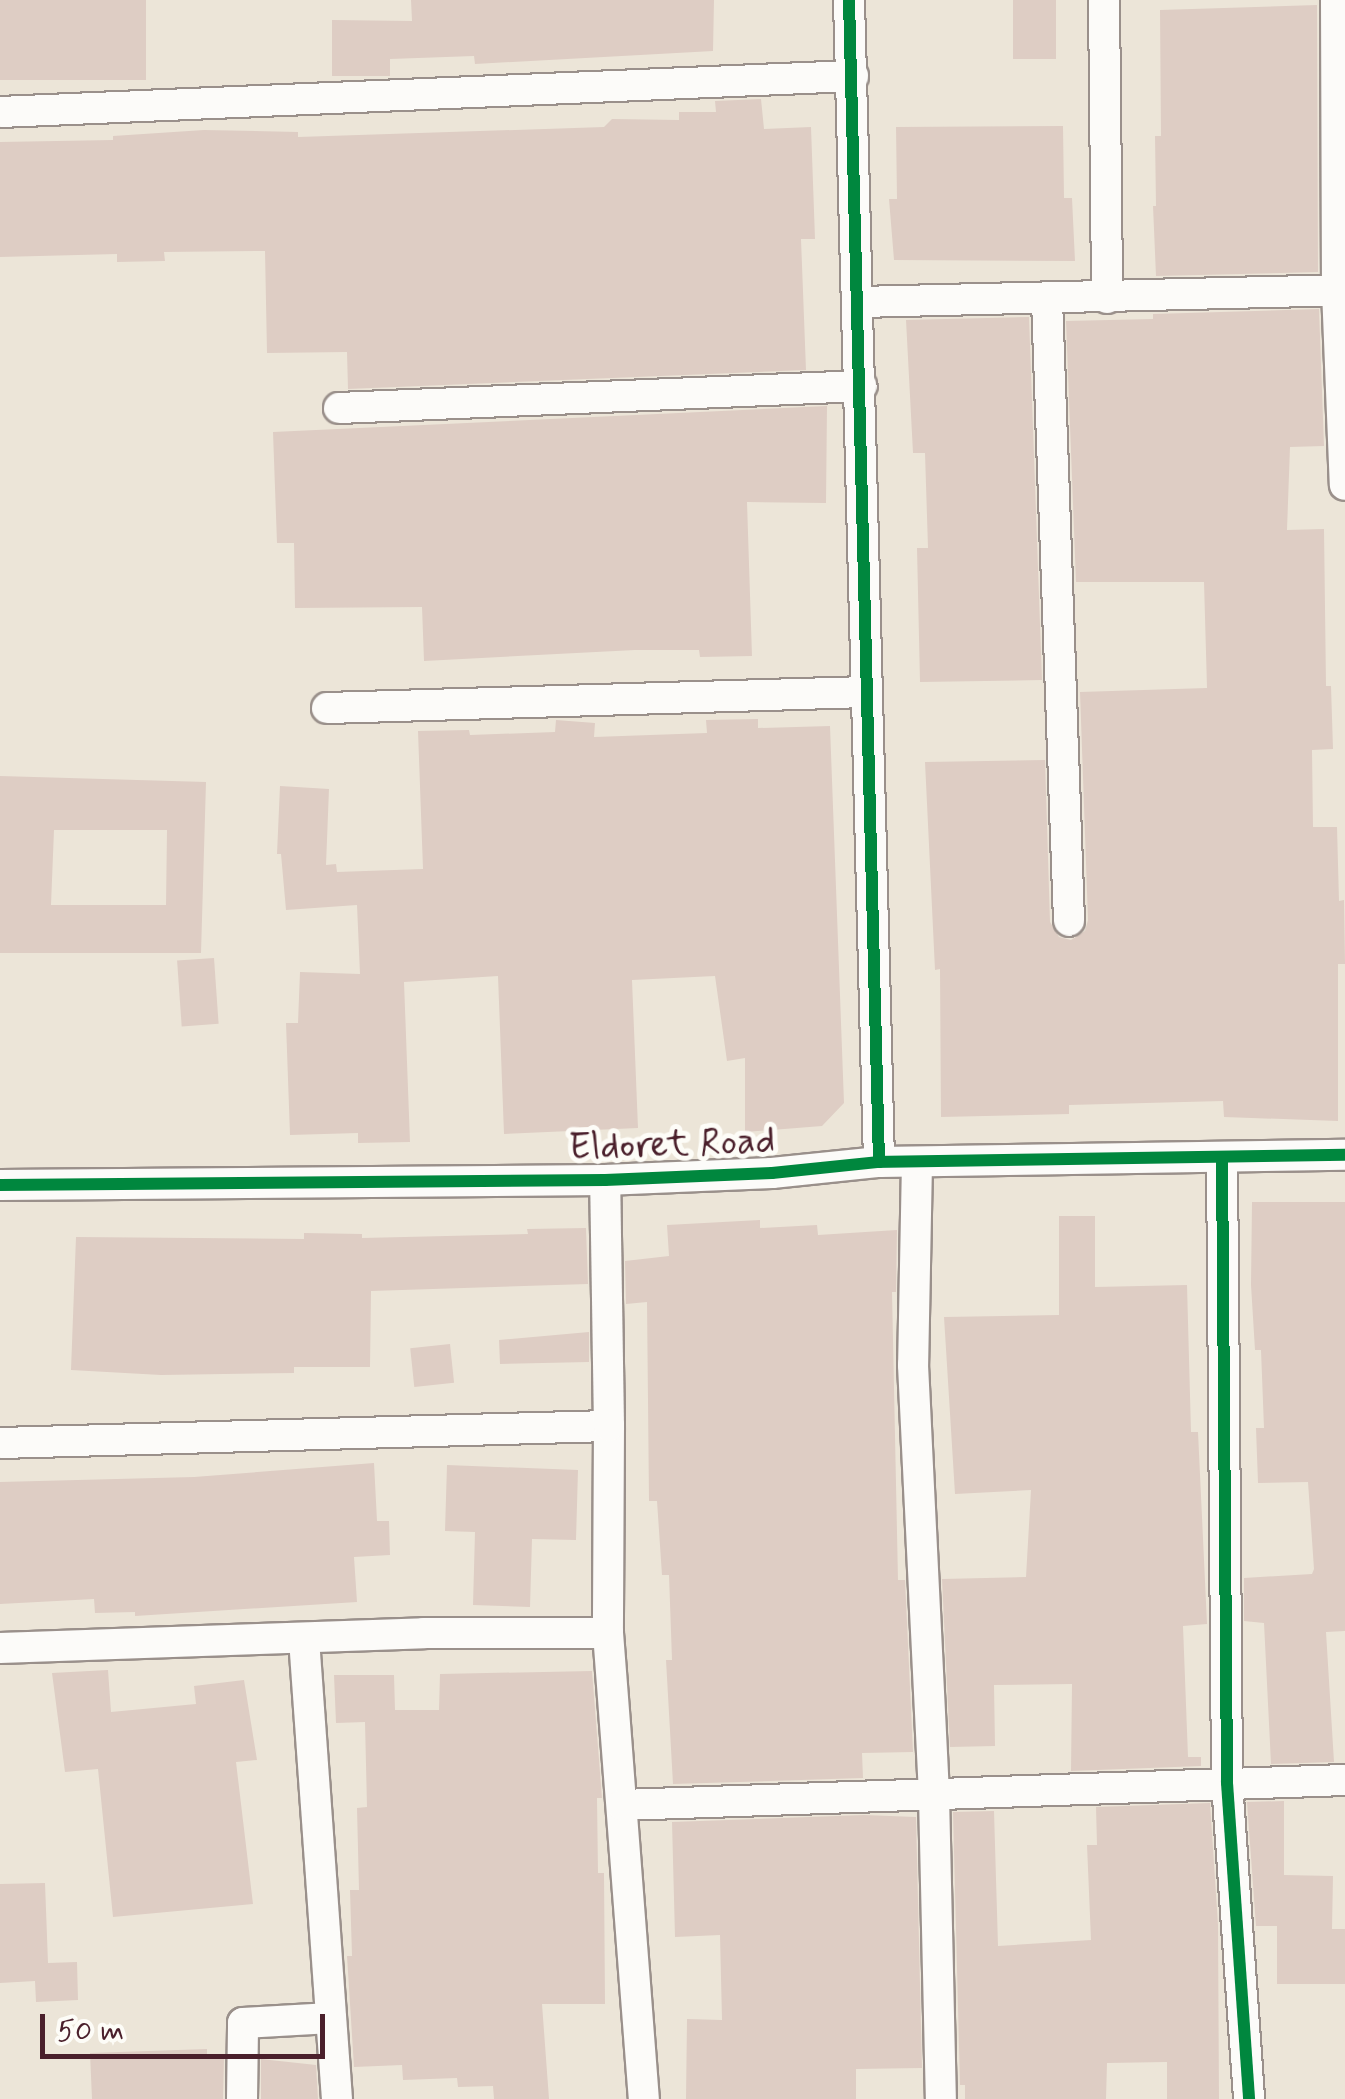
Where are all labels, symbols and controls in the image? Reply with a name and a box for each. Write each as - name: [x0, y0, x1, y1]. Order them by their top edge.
- street label: Eldoret Road: [568, 1119, 776, 1171]
- scale bar: [45, 1994, 330, 2056]
- text: 50 m: [57, 2012, 124, 2051]

